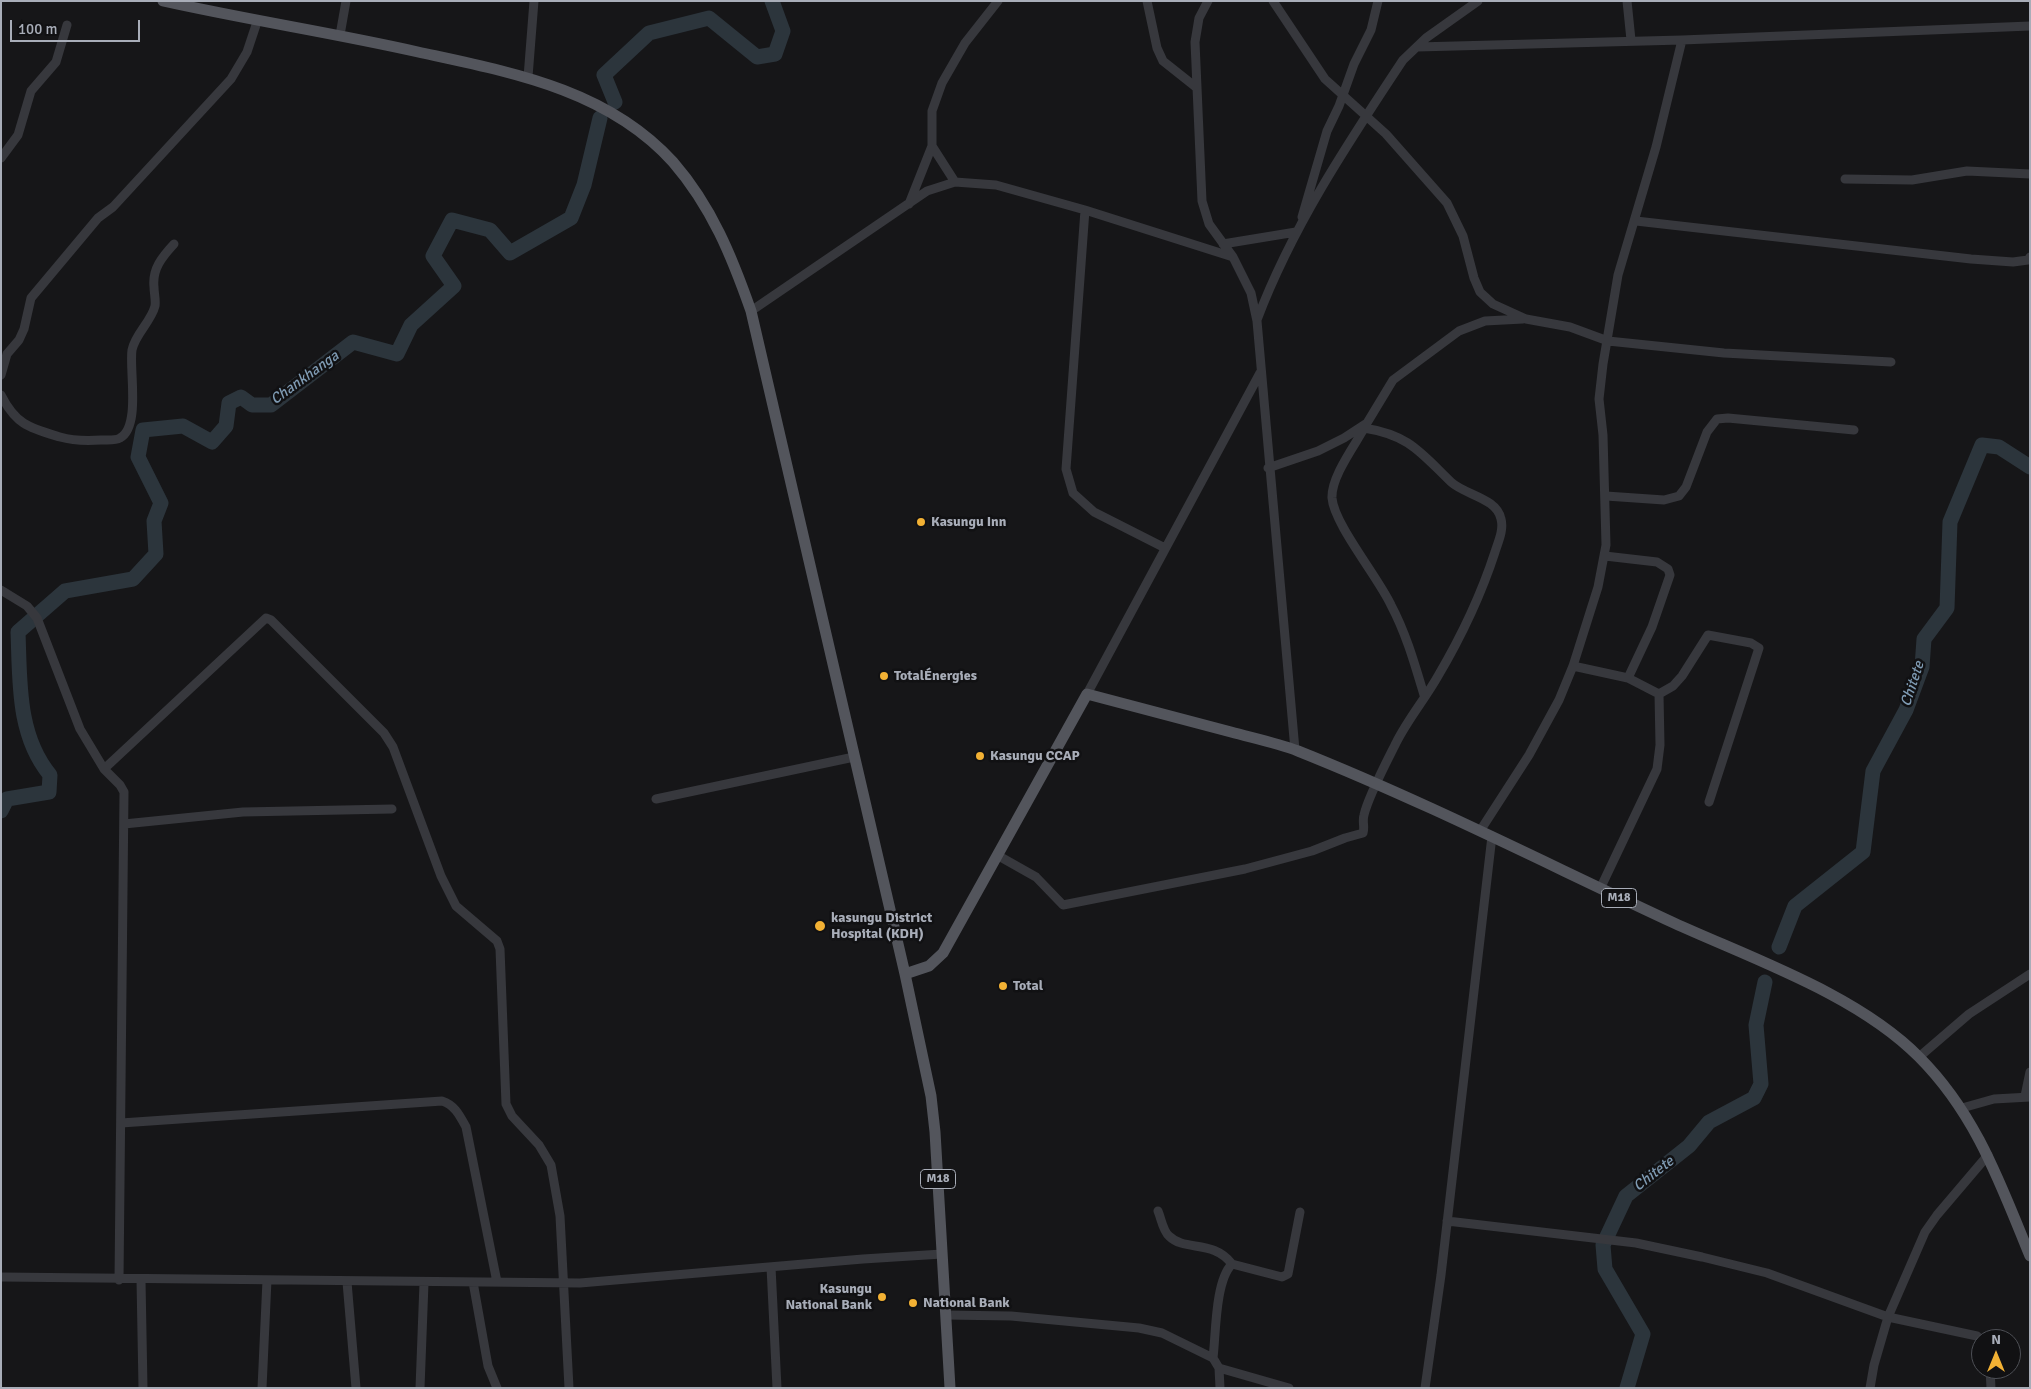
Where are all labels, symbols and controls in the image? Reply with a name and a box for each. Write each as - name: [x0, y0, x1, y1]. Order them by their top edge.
- scale bar: [12, 10, 142, 42]
- text: 100 m: [18, 20, 58, 38]
- water label: Chankhanga: [267, 347, 343, 409]
- place label: Kasungu Inn: [931, 514, 1006, 530]
- marker: Kasungu Inn: [915, 516, 927, 528]
- water label: Chitete: [1897, 659, 1929, 709]
- place label: TotalÉnergies: [894, 668, 977, 684]
- marker: TotalÉnergies: [878, 670, 890, 682]
- place label: Kasungu CCAP: [990, 748, 1080, 764]
- marker: Kasungu CCAP: [974, 750, 986, 762]
- road number: M18: [1602, 888, 1636, 908]
- place label: kasungu District Hospital (KDH): [831, 910, 932, 942]
- marker: kasungu District Hospital (KDH): [813, 919, 827, 933]
- place label: Total: [1013, 978, 1043, 994]
- marker: Total: [997, 980, 1009, 992]
- water label: Chitete: [1630, 1153, 1678, 1195]
- road number: M18: [920, 1170, 956, 1188]
- place label: Kasungu National Bank: [785, 1281, 872, 1314]
- marker: Kasungu National Bank: [876, 1291, 888, 1303]
- place label: National Bank: [923, 1295, 1010, 1311]
- marker: National Bank: [907, 1297, 919, 1309]
- north arrow: [1971, 1329, 2021, 1379]
- text: N: [1991, 1331, 2001, 1348]

